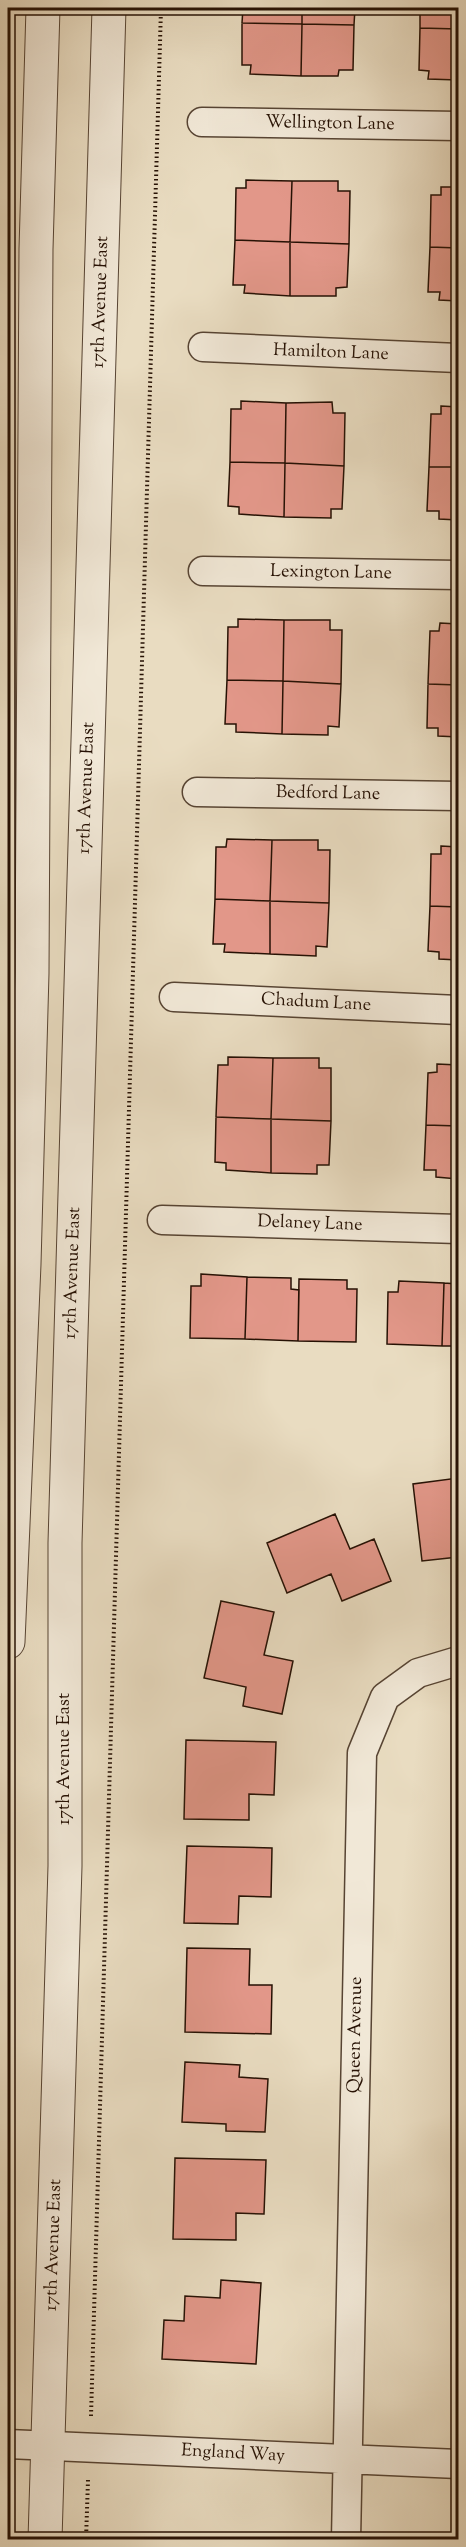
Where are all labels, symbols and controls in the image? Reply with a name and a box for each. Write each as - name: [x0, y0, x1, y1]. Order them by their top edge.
- street label: Wellington Lane: [265, 110, 395, 138]
- street label: 17th Avenue East: [86, 236, 116, 368]
- street label: Hamilton Lane: [273, 338, 389, 368]
- street label: Lexington Lane: [270, 559, 392, 587]
- street label: 17th Avenue East: [72, 722, 102, 854]
- street label: Bedford Lane: [276, 780, 380, 808]
- street label: Chadum Lane: [260, 987, 372, 1019]
- street label: 17th Avenue East: [58, 1207, 88, 1339]
- street label: Delaney Lane: [257, 1209, 363, 1239]
- street label: 17th Avenue East: [52, 1693, 78, 1825]
- street label: Queen Avenue: [342, 1976, 370, 2094]
- street label: 17th Avenue East: [39, 2179, 69, 2311]
- street label: England Way: [180, 2438, 286, 2470]

